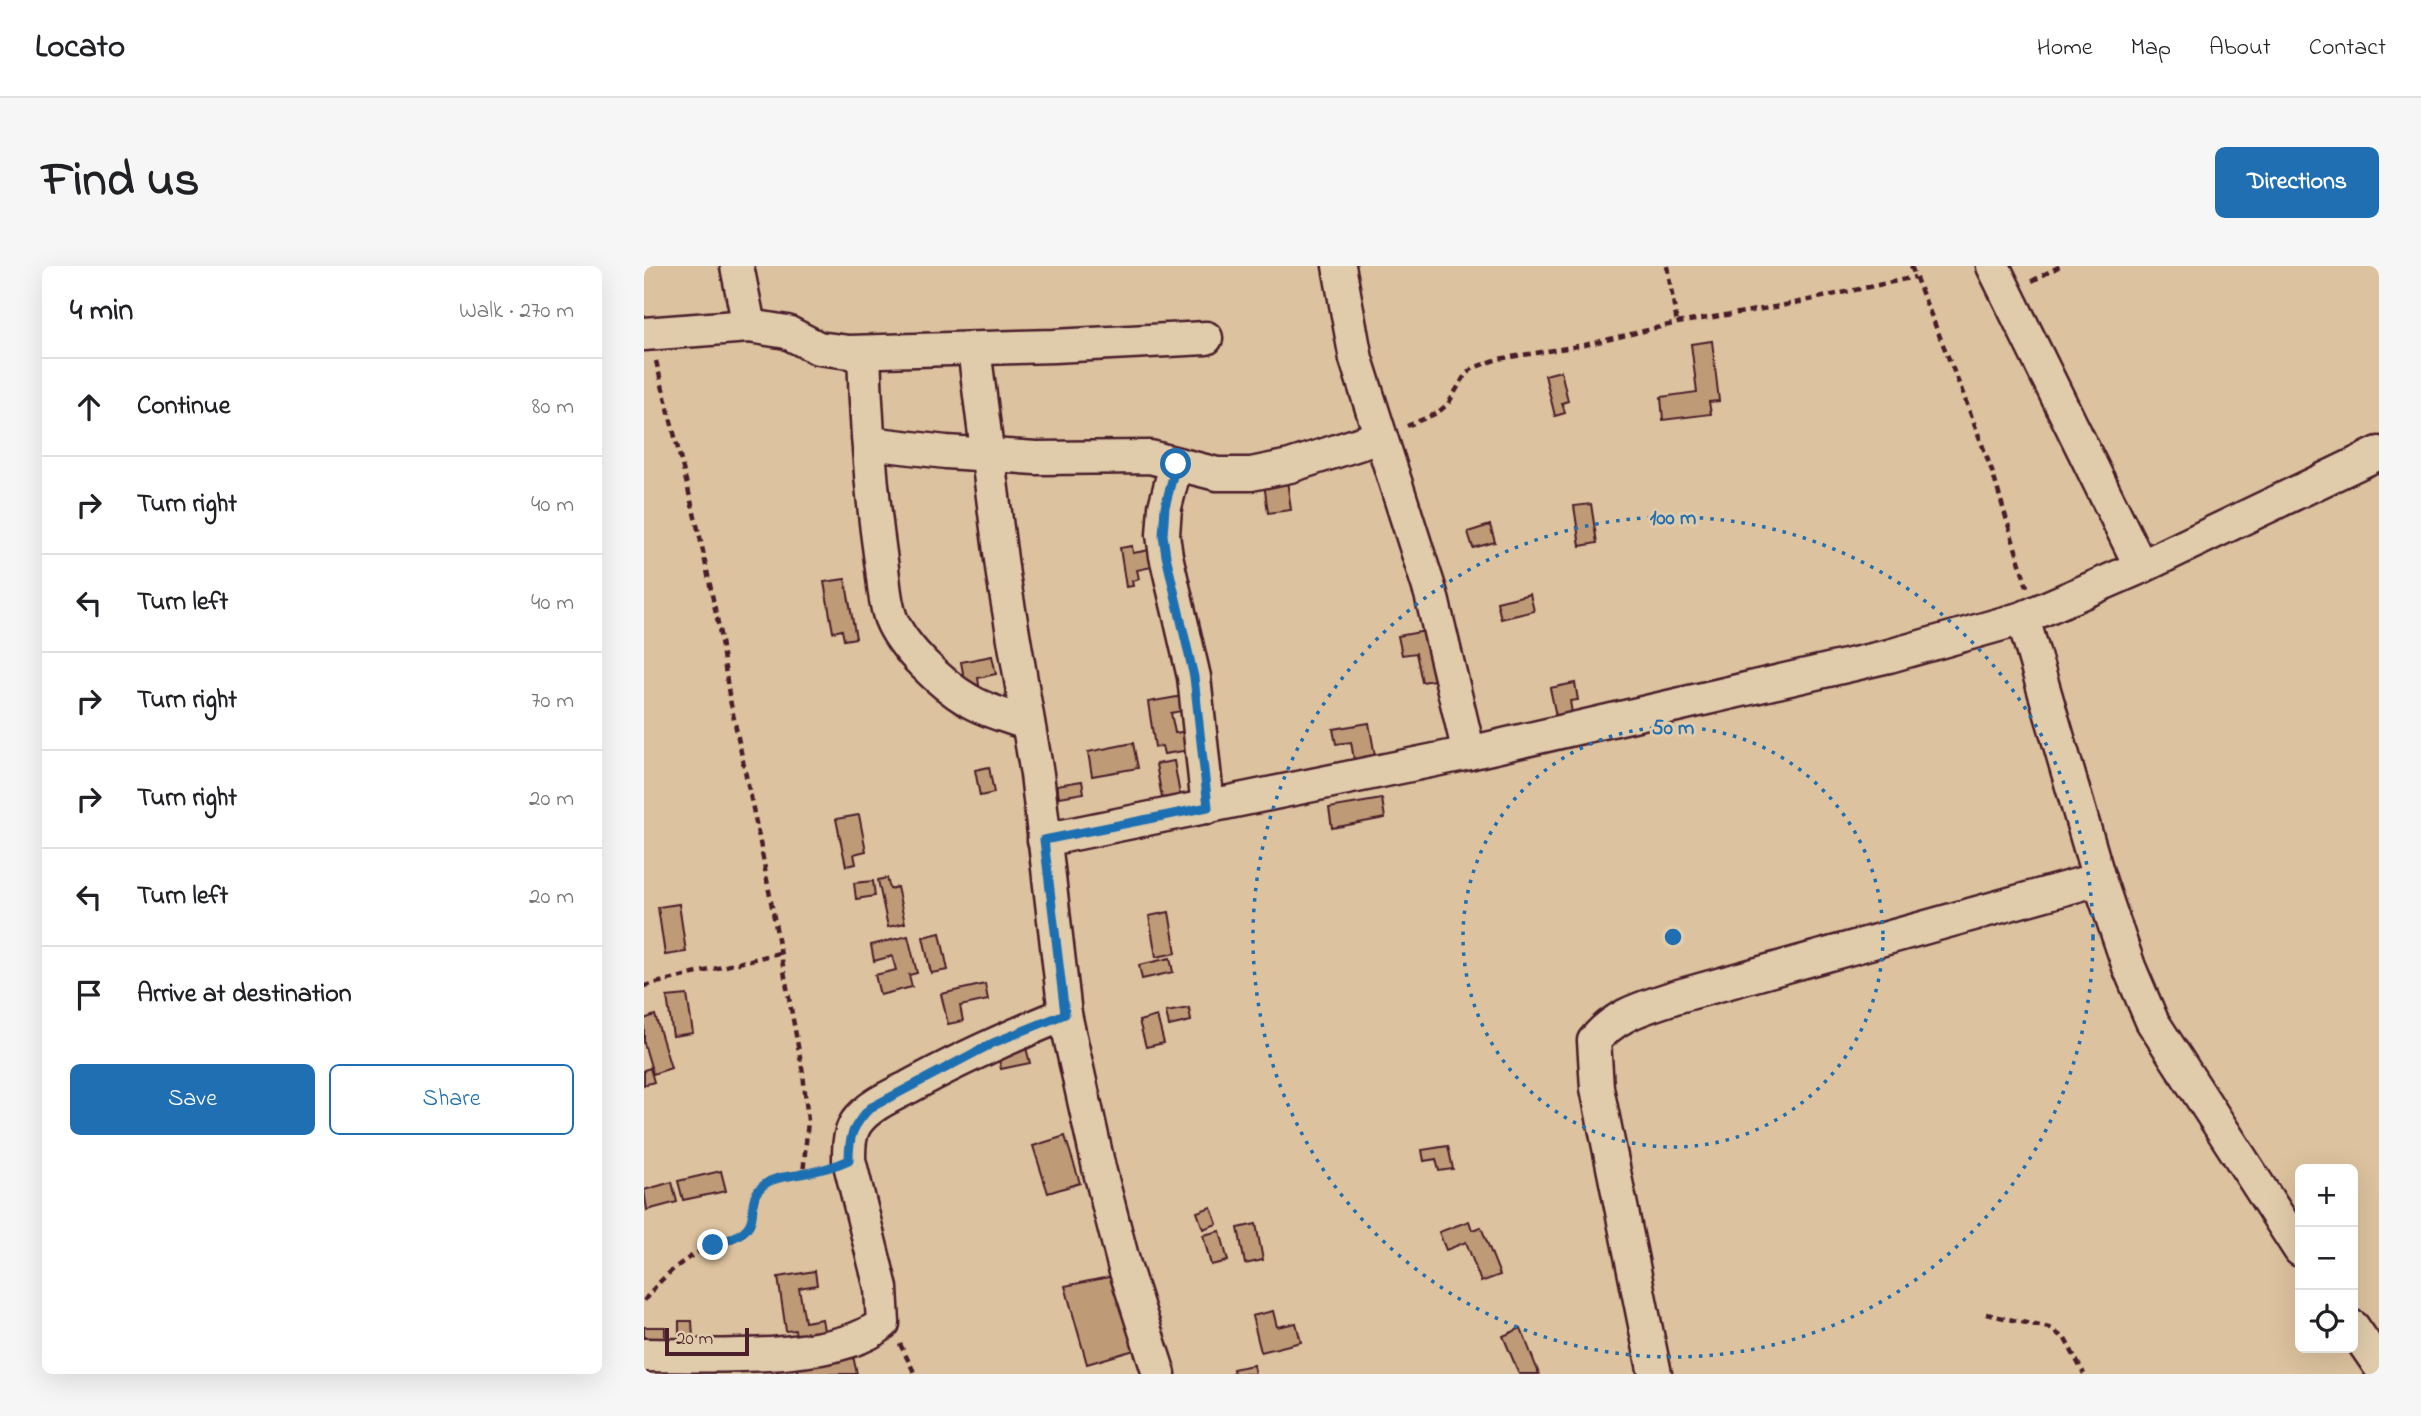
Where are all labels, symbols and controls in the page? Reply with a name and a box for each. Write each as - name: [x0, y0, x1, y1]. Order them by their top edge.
- text: Locato: [35, 24, 125, 72]
- text: Home: [2037, 31, 2093, 66]
- text: Map: [2131, 31, 2171, 66]
- text: About: [2209, 31, 2271, 66]
- text: Contact: [2309, 31, 2386, 66]
- text: Find us: [42, 146, 199, 218]
- button: Directions: [2215, 147, 2379, 218]
- text: 4 min: [70, 290, 133, 334]
- text: Walk · 270 m: [459, 295, 574, 328]
- icon: ahead: [70, 388, 108, 426]
- text: Continue: [137, 388, 230, 426]
- text: 80 m: [532, 391, 574, 424]
- route start: [1160, 448, 1191, 479]
- icon: right: [70, 486, 108, 524]
- text: Turn right: [137, 486, 237, 524]
- text: 40 m: [531, 489, 574, 522]
- text: 100 m: [1650, 504, 1696, 534]
- icon: left: [70, 584, 108, 622]
- text: Turn left: [137, 584, 228, 622]
- text: 40 m: [531, 587, 574, 620]
- icon: right: [70, 682, 108, 720]
- text: Turn right: [137, 682, 237, 720]
- text: 70 m: [531, 685, 574, 718]
- text: 50 m: [1652, 714, 1694, 744]
- icon: right: [70, 780, 108, 818]
- text: Turn right: [137, 780, 237, 818]
- text: 20 m: [529, 783, 574, 816]
- icon: left: [70, 878, 108, 916]
- text: Turn left: [137, 878, 228, 916]
- text: 20 m: [529, 881, 574, 914]
- centre of rings: [1661, 925, 1685, 949]
- icon: arrive: [70, 976, 108, 1014]
- text: Arrive at destination: [137, 976, 352, 1014]
- button: Save: [70, 1064, 315, 1135]
- button: Share: [329, 1064, 574, 1135]
- map controls: [2295, 1164, 2358, 1353]
- button: +: [2295, 1164, 2358, 1227]
- button: −: [2295, 1227, 2358, 1290]
- route end: [697, 1229, 728, 1260]
- button: locate: [2295, 1290, 2358, 1353]
- scale bar: [665, 1325, 749, 1357]
- text: 20 m: [676, 1326, 713, 1353]

